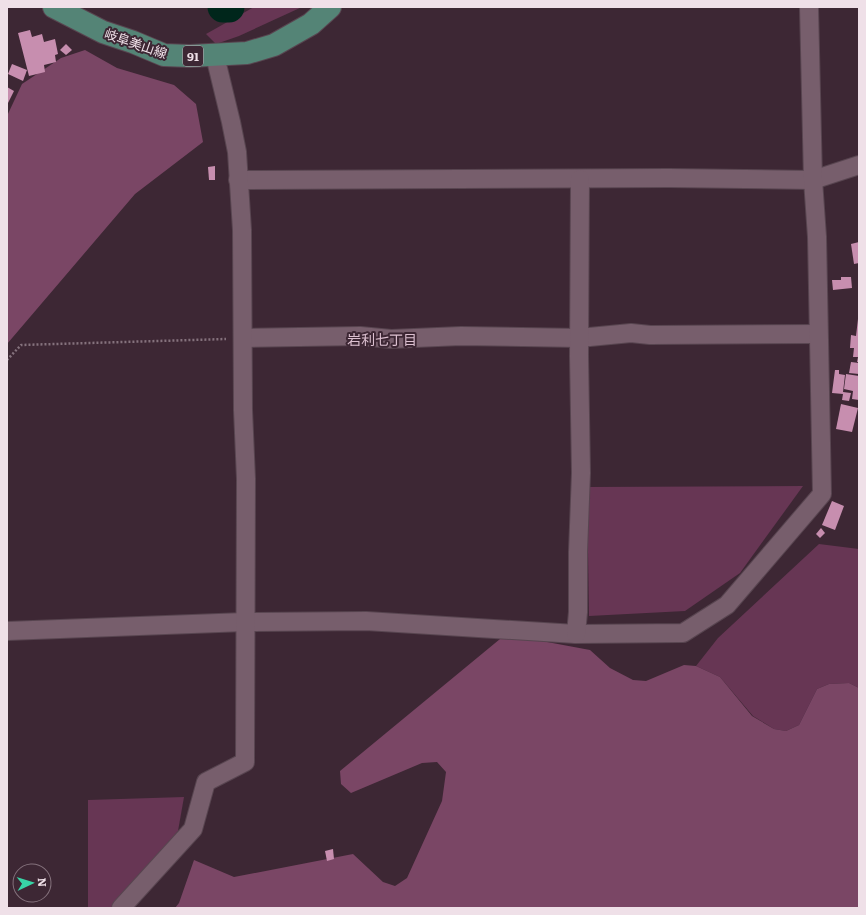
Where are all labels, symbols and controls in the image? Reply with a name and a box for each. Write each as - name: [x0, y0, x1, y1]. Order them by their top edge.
- street label: 岐阜美山線: [102, 23, 170, 63]
- road number: 91: [183, 46, 203, 66]
- district label: 岩利七丁目: [347, 329, 417, 349]
- north arrow: [12, 863, 52, 903]
- text: N: [35, 877, 51, 887]

